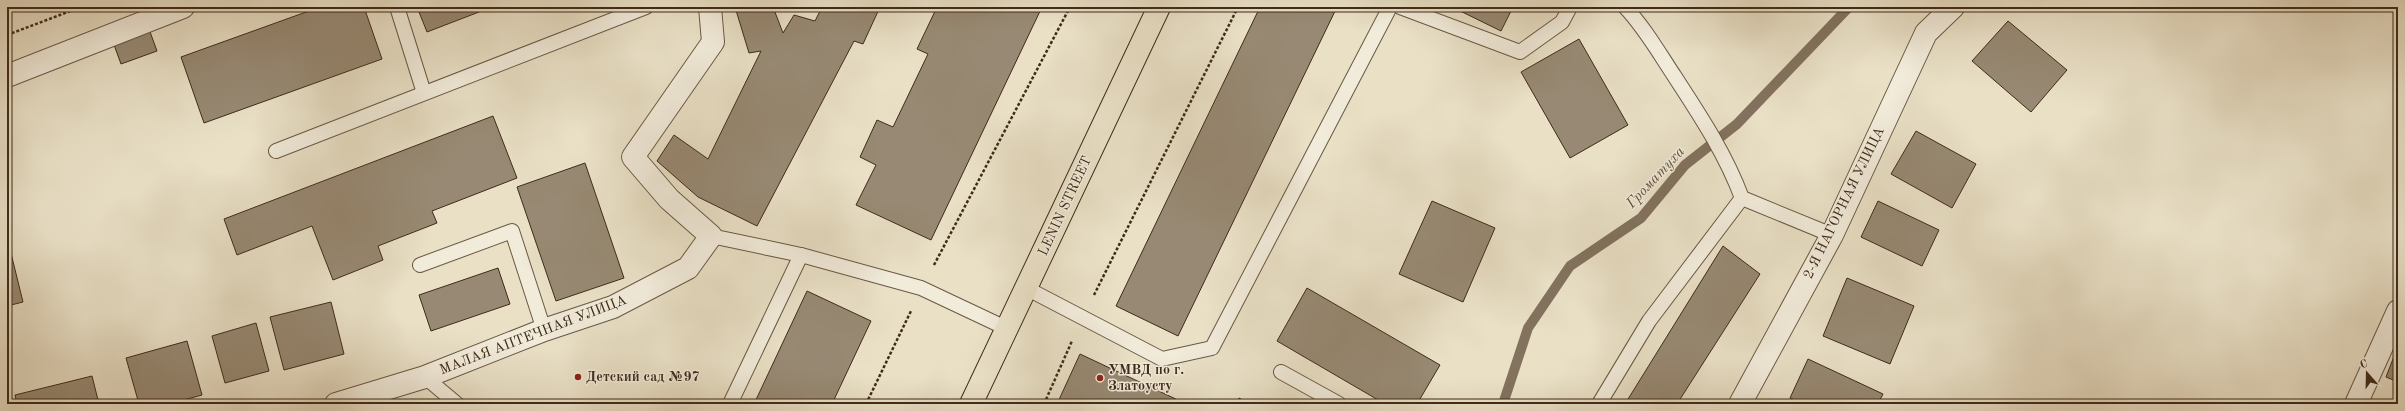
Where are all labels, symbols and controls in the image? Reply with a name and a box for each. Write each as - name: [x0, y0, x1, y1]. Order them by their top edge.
- street label: 2-Я НАГОРНАЯ УЛИЦА: [1801, 125, 1887, 281]
- water label: Громатуха: [1623, 144, 1688, 212]
- street label: LENIN STREET: [1036, 154, 1094, 258]
- street label: МАЛАЯ АПТЕЧНАЯ УЛИЦА: [438, 293, 629, 377]
- north arrow: [2347, 353, 2387, 393]
- text: С: [2359, 359, 2369, 371]
- place label: УМВД по г. Златоусту: [1108, 363, 1184, 393]
- place label: Детский сад №97: [586, 370, 700, 384]
- marker: Детский сад №97: [573, 372, 583, 382]
- marker: УМВД по г. Златоусту: [1095, 373, 1105, 383]

